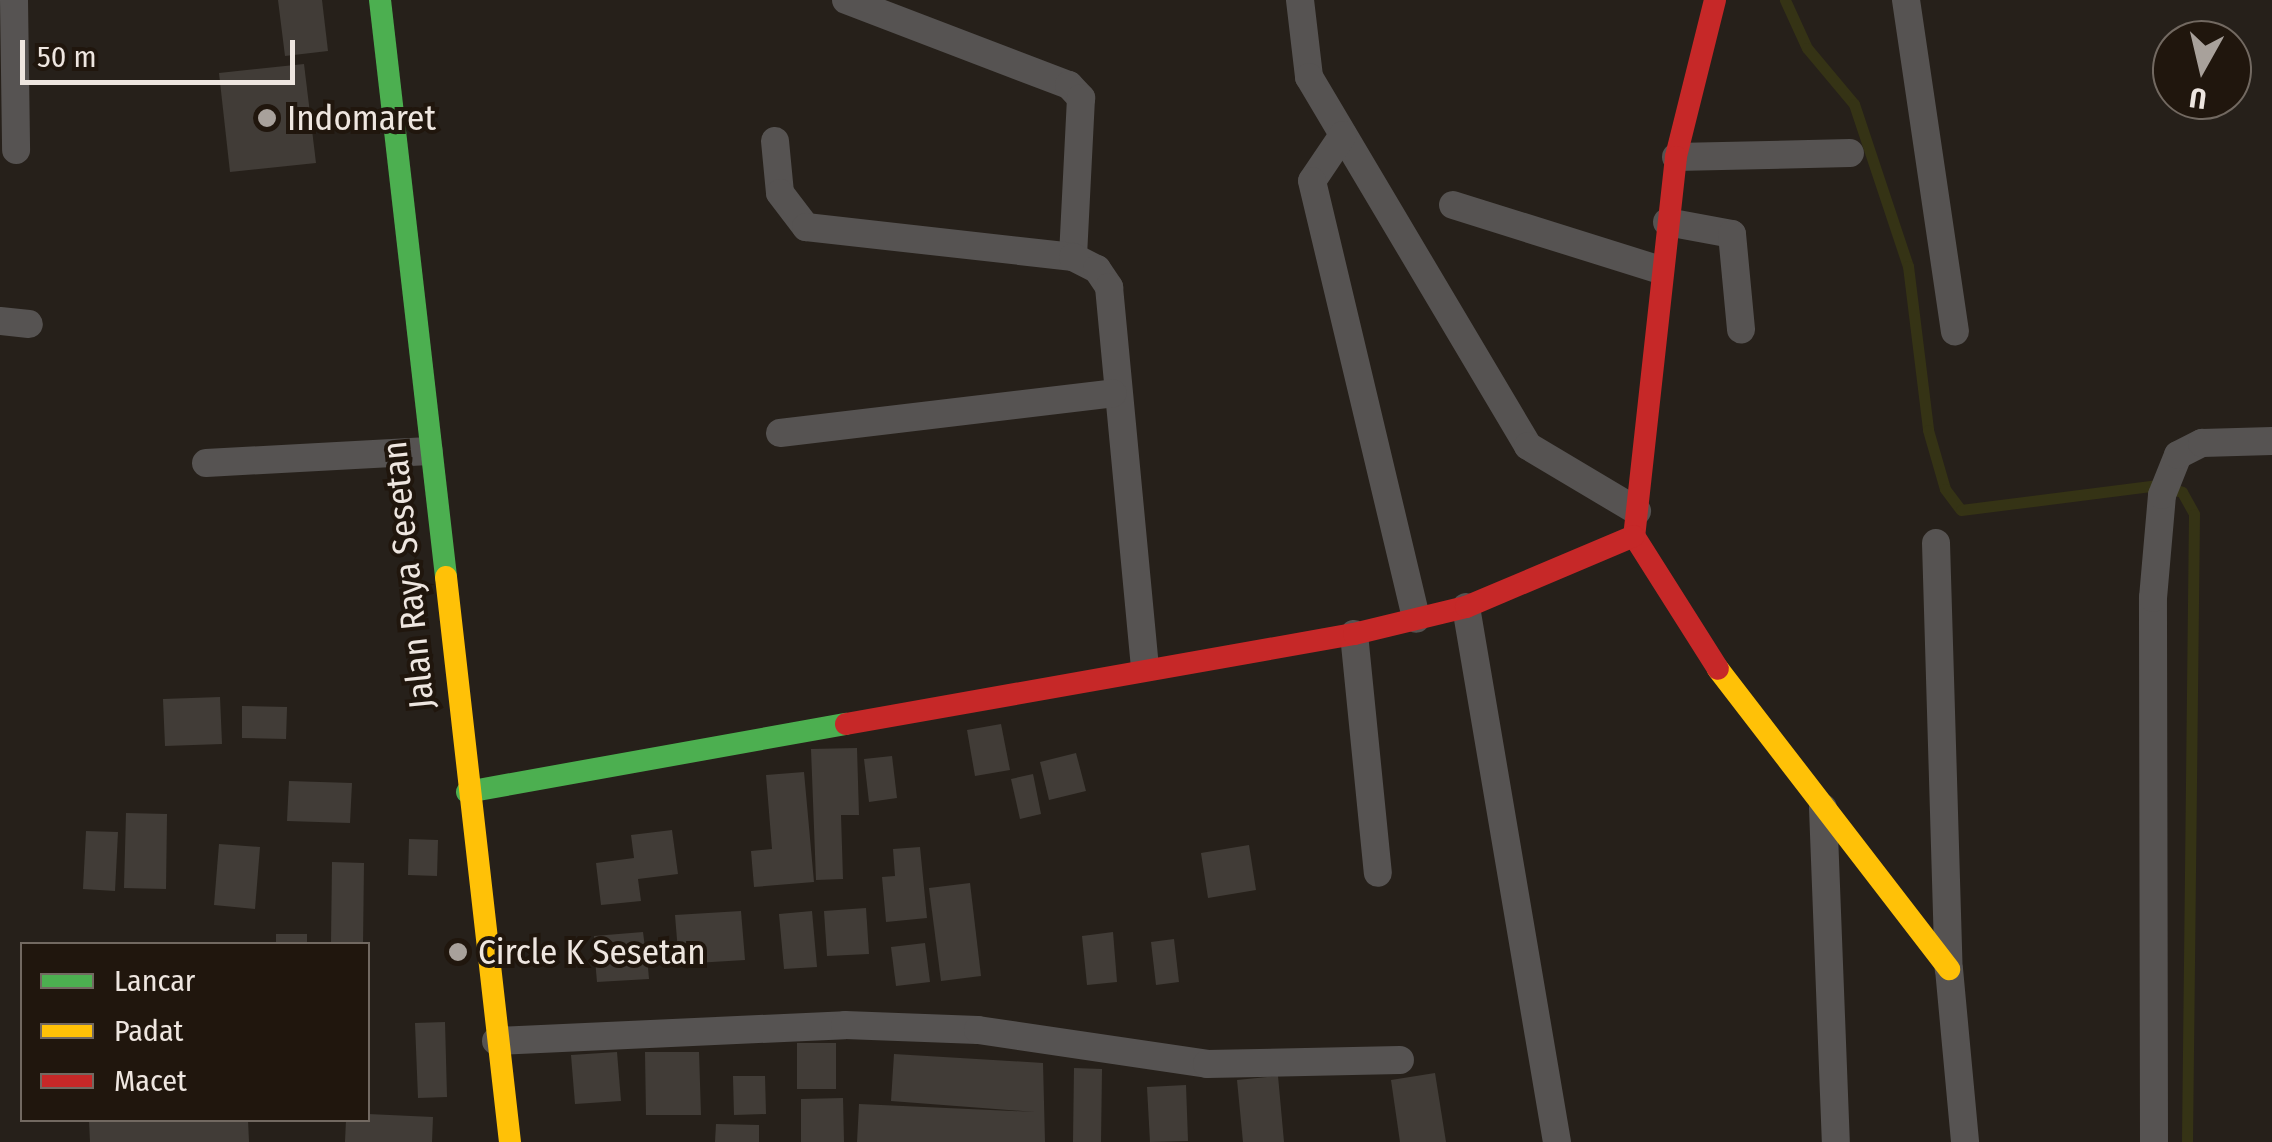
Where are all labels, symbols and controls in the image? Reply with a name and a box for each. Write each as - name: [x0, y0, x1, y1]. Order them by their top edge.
- scale bar: [25, 20, 300, 82]
- north arrow: [2152, 20, 2252, 120]
- text: 50 m: [37, 39, 97, 75]
- text: U: [2188, 81, 2208, 116]
- place label: Indomaret: [287, 97, 436, 139]
- marker: Indomaret: [256, 107, 278, 129]
- street label: Jalan Raya Sesetan: [373, 439, 443, 711]
- place label: Circle K Sesetan: [478, 931, 706, 973]
- marker: Circle K Sesetan: [447, 941, 469, 963]
- legend: [20, 942, 370, 1122]
- text: Lancar: [114, 963, 195, 999]
- text: Padat: [114, 1013, 183, 1049]
- text: Macet: [114, 1063, 187, 1099]

